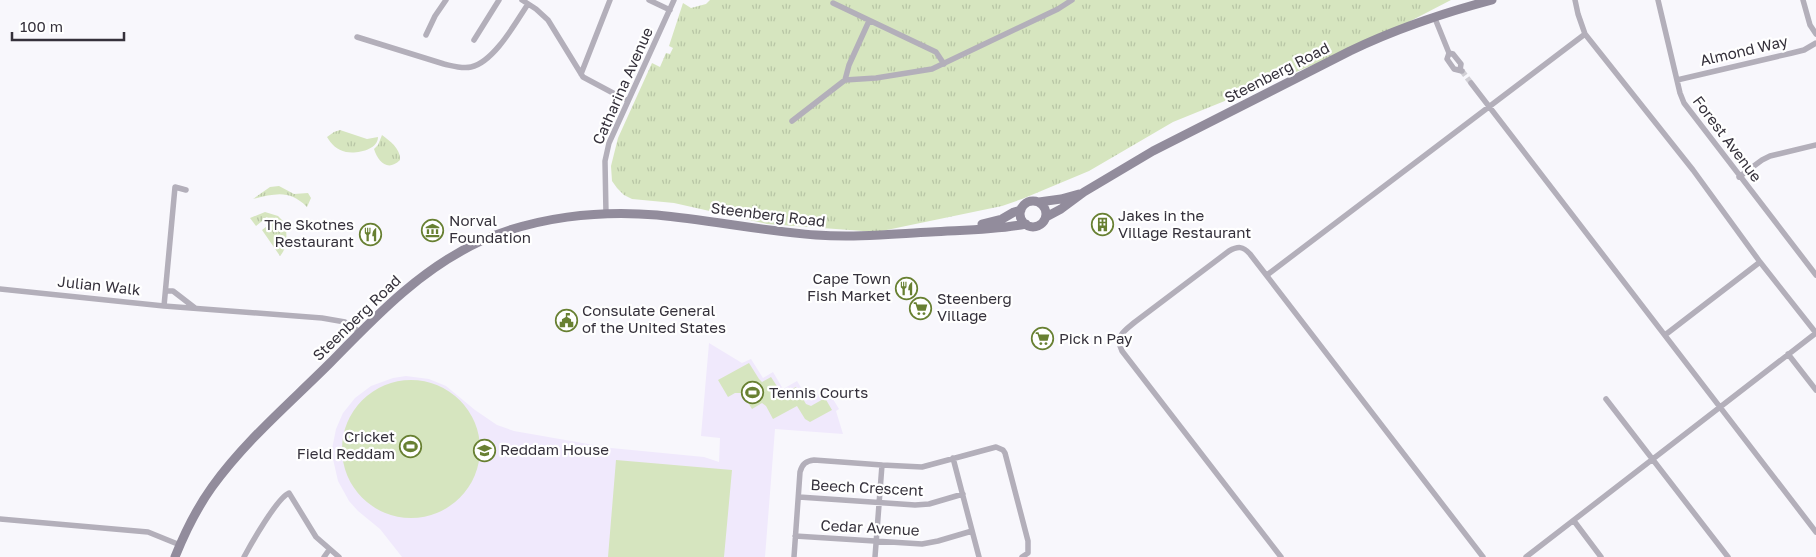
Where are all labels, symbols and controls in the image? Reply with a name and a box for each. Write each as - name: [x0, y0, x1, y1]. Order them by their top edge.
- scale bar: [12, 10, 125, 42]
- text: 100 m: [20, 17, 63, 35]
- street label: Catharina Avenue: [588, 24, 656, 147]
- street label: Almond Way: [1698, 31, 1790, 69]
- street label: Steenberg Road: [1221, 38, 1332, 106]
- street label: Forest Avenue: [1690, 92, 1766, 185]
- street label: Steenberg Road: [710, 198, 826, 230]
- place label: Jakes in the Village Restaurant: [1118, 206, 1251, 241]
- place label: Norval Foundation: [449, 211, 531, 246]
- building icon: Jakes in the Village Restaurant: [1090, 213, 1114, 237]
- place label: The Skotnes Restaurant: [264, 215, 354, 250]
- museum icon: Norval Foundation: [421, 218, 445, 242]
- restaurant icon: The Skotnes Restaurant: [358, 222, 382, 246]
- place label: Cape Town Fish Market: [807, 269, 891, 304]
- street label: Steenberg Road: [309, 271, 404, 364]
- street label: Julian Walk: [57, 272, 142, 298]
- restaurant icon: Cape Town Fish Market: [895, 276, 919, 300]
- place label: Steenberg Village: [937, 289, 1012, 324]
- supermarket icon: Steenberg Village: [909, 296, 933, 320]
- place label: Consulate General of the United States: [582, 301, 726, 336]
- public building icon: Consulate General of the United States: [554, 308, 578, 332]
- supermarket icon: Pick n Pay: [1031, 327, 1055, 351]
- place label: Pick n Pay: [1059, 329, 1133, 347]
- sports icon: Tennis Courts: [741, 381, 765, 405]
- place label: Tennis Courts: [769, 383, 868, 401]
- place label: Cricket Field Reddam: [297, 427, 395, 462]
- sports icon: Cricket Field Reddam: [399, 434, 423, 458]
- school or university icon: Reddam House: [472, 438, 496, 462]
- place label: Reddam House: [500, 440, 609, 458]
- street label: Beech Crescent: [810, 475, 924, 499]
- street label: Cedar Avenue: [820, 515, 920, 539]

